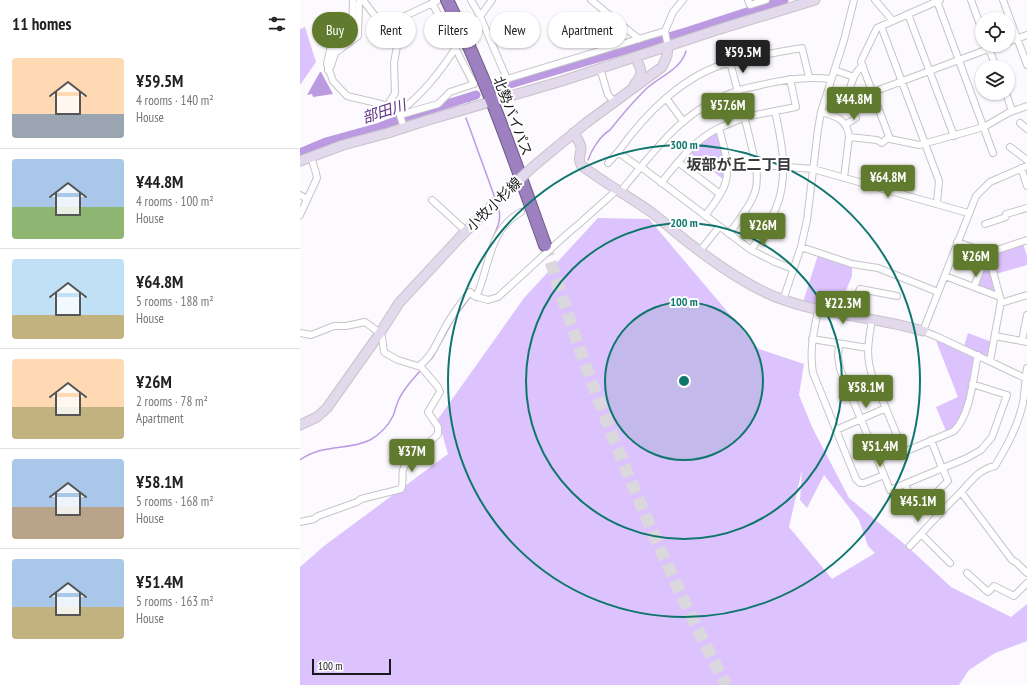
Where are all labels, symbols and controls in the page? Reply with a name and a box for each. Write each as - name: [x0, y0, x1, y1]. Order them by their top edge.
- chip: Buy: [312, 12, 358, 48]
- chip: Rent: [366, 12, 416, 48]
- chip: Filters: [424, 12, 482, 48]
- chip: New: [490, 12, 540, 48]
- chip: Apartment: [548, 12, 627, 48]
- map controls: [975, 12, 1015, 100]
- button: locate: [975, 12, 1015, 52]
- text: 11 homes: [12, 13, 71, 35]
- icon: filters: [266, 13, 288, 35]
- pin: ¥59.5M: [710, 40, 776, 74]
- text: ¥59.5M: [725, 44, 761, 61]
- button: layers: [975, 60, 1015, 100]
- text: ¥59.5M: [136, 70, 183, 92]
- icon: home: [44, 74, 92, 122]
- street label: 北勢バイパス: [490, 74, 536, 158]
- pin: ¥44.8M: [821, 87, 887, 121]
- text: ¥44.8M: [836, 91, 872, 108]
- text: 4 rooms · 140 m²: [136, 92, 214, 109]
- pin: ¥57.6M: [695, 93, 761, 127]
- water label: 部田川: [360, 94, 410, 127]
- text: ¥57.6M: [711, 97, 745, 114]
- text: House: [136, 109, 164, 126]
- text: 300 m: [670, 137, 698, 152]
- district label: 坂部が丘二丁目: [686, 155, 792, 174]
- pin: ¥64.8M: [855, 165, 921, 199]
- text: ¥64.8M: [870, 169, 906, 186]
- text: ¥44.8M: [136, 171, 183, 193]
- street label: 小牧小杉線: [463, 173, 525, 235]
- icon: home: [44, 175, 92, 223]
- text: 4 rooms · 100 m²: [136, 193, 214, 210]
- text: House: [136, 210, 164, 227]
- pin: ¥26M: [739, 213, 787, 247]
- text: 200 m: [670, 215, 698, 230]
- text: ¥26M: [749, 217, 777, 234]
- pin: ¥26M: [952, 244, 1000, 278]
- text: ¥26M: [962, 248, 990, 265]
- text: ¥64.8M: [136, 271, 183, 293]
- icon: home: [44, 275, 92, 323]
- pin: ¥22.3M: [810, 291, 876, 325]
- text: 5 rooms · 188 m²: [136, 293, 214, 310]
- text: 100 m: [670, 294, 698, 309]
- text: ¥22.3M: [825, 295, 861, 312]
- text: House: [136, 310, 164, 327]
- text: ¥26M: [136, 371, 172, 393]
- centre of rings: [677, 374, 691, 388]
- icon: home: [44, 375, 92, 423]
- pin: ¥58.1M: [833, 375, 899, 409]
- text: ¥58.1M: [848, 379, 884, 396]
- text: 2 rooms · 78 m²: [136, 393, 208, 410]
- text: Apartment: [136, 410, 184, 427]
- pin: ¥51.4M: [847, 434, 913, 468]
- text: ¥51.4M: [862, 438, 898, 455]
- pin: ¥37M: [388, 439, 436, 473]
- text: ¥37M: [398, 443, 426, 460]
- text: ¥58.1M: [136, 471, 183, 493]
- icon: home: [44, 475, 92, 523]
- pin: ¥45.1M: [885, 489, 951, 523]
- text: 5 rooms · 168 m²: [136, 493, 214, 510]
- text: ¥45.1M: [900, 493, 936, 510]
- text: House: [136, 510, 164, 527]
- text: ¥51.4M: [136, 571, 183, 593]
- icon: home: [44, 575, 92, 623]
- text: 5 rooms · 163 m²: [136, 593, 214, 610]
- text: House: [136, 610, 164, 627]
- scale bar: [312, 657, 391, 676]
- text: 100 m: [318, 659, 342, 673]

